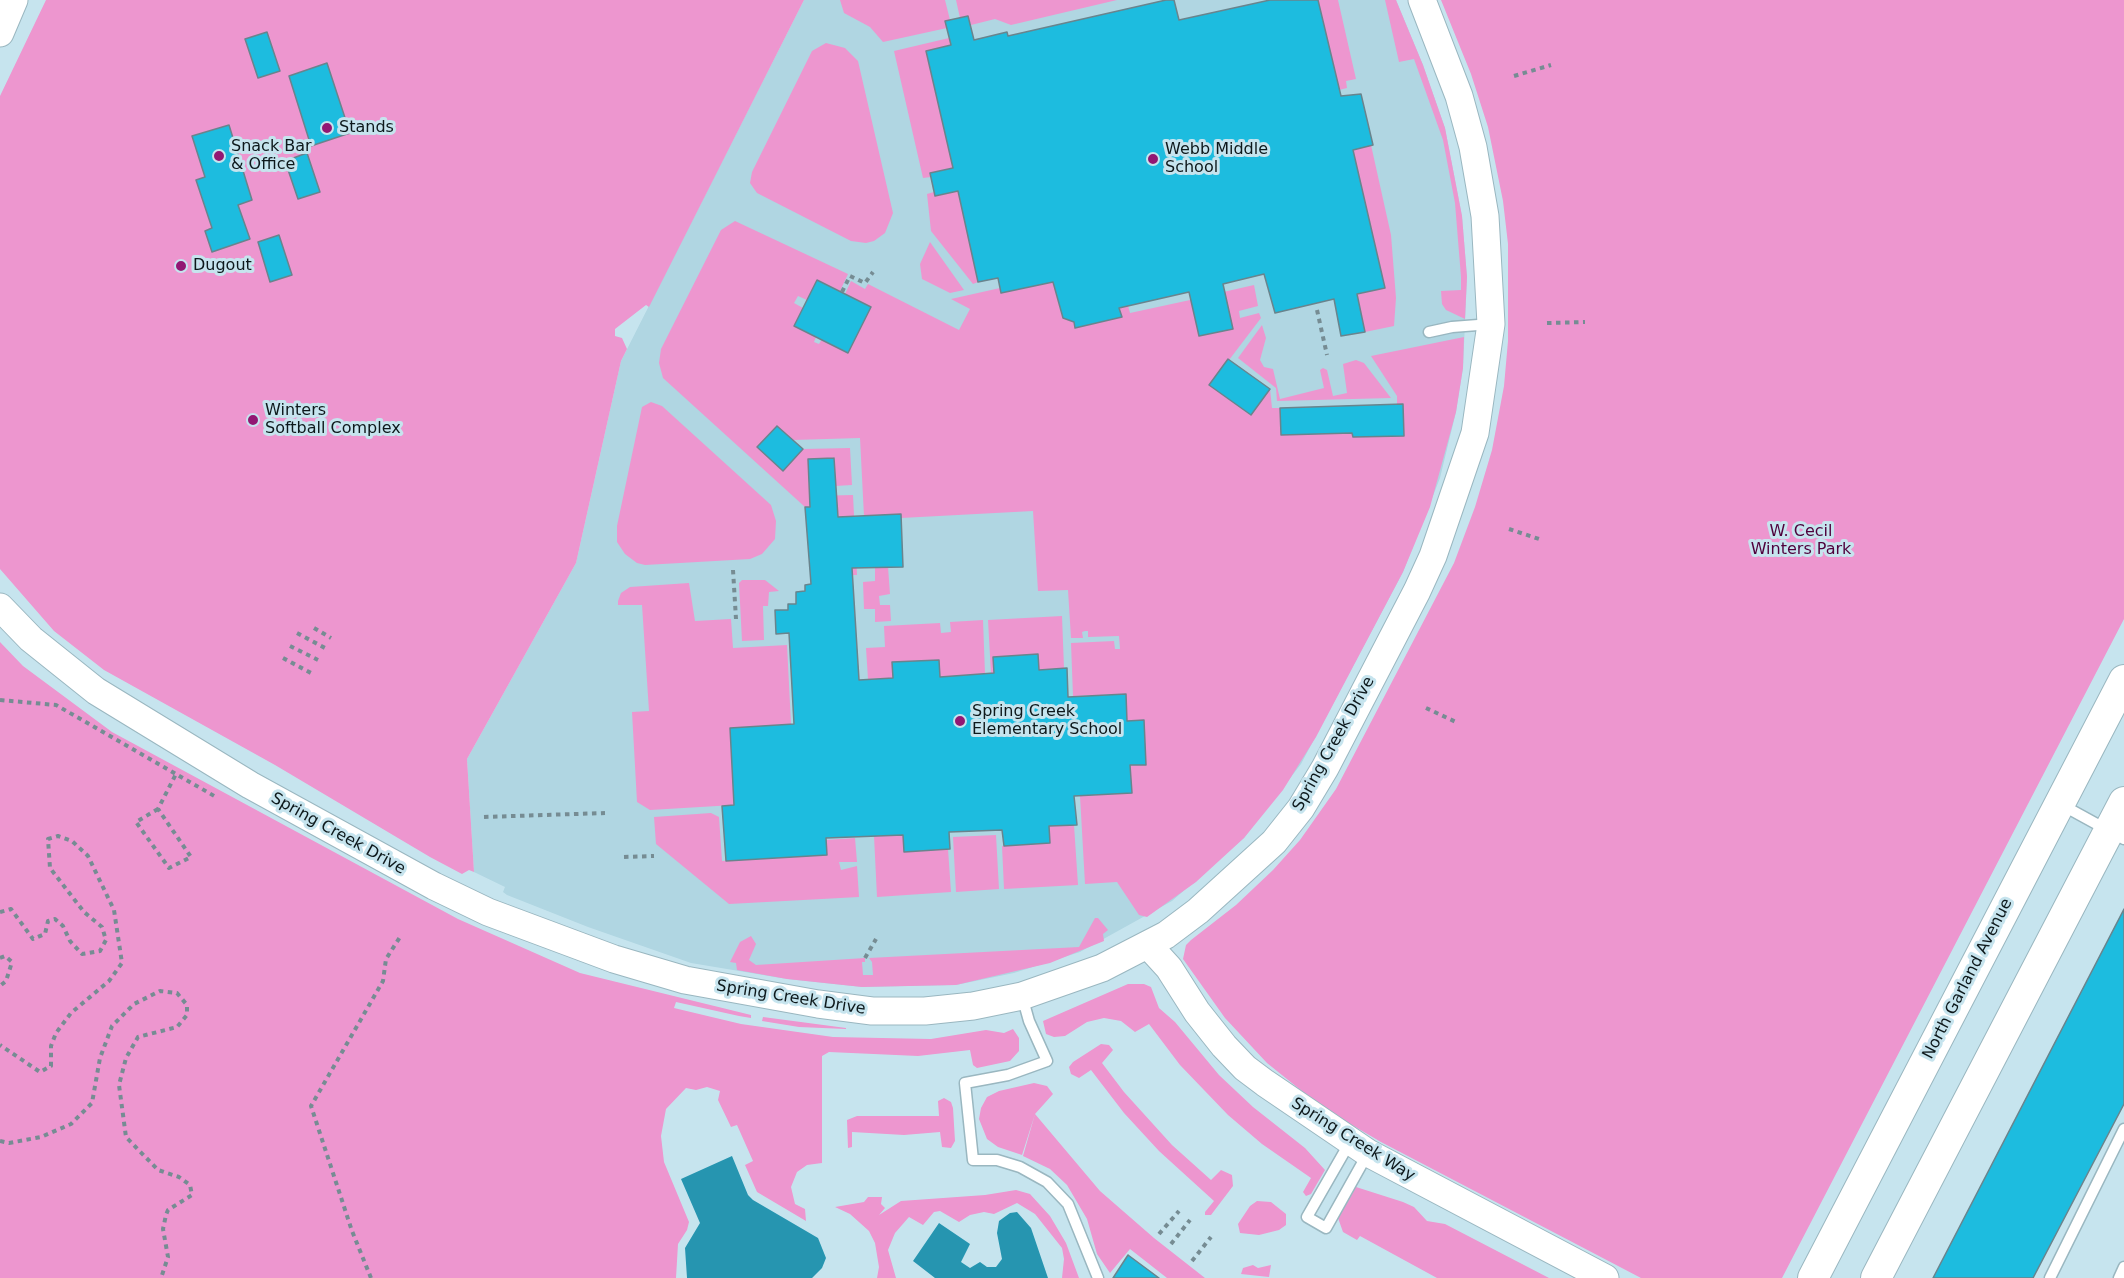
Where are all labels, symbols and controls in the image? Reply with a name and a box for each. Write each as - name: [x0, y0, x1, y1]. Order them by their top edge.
- place label: Stands: [339, 118, 394, 138]
- marker: Stands: [320, 121, 334, 135]
- place label: Snack Bar & Office: [231, 137, 312, 175]
- place label: Webb Middle School: [1165, 140, 1268, 178]
- marker: Snack Bar & Office: [212, 149, 226, 163]
- marker: Webb Middle School: [1146, 152, 1160, 166]
- place label: Dugout: [193, 256, 252, 276]
- marker: Dugout: [174, 259, 188, 273]
- place label: Winters Softball Complex: [265, 401, 401, 439]
- marker: Winters Softball Complex: [246, 413, 260, 427]
- park label: W. Cecil Winters Park: [1751, 522, 1851, 560]
- street label: Spring Creek Drive: [1289, 673, 1379, 815]
- place label: Spring Creek Elementary School: [972, 702, 1122, 740]
- marker: Spring Creek Elementary School: [953, 714, 967, 728]
- street label: Spring Creek Drive: [267, 789, 409, 879]
- street label: North Garland Avenue: [1919, 895, 2017, 1063]
- street label: Spring Creek Drive: [715, 977, 867, 1019]
- street label: Spring Creek Way: [1288, 1094, 1418, 1186]

